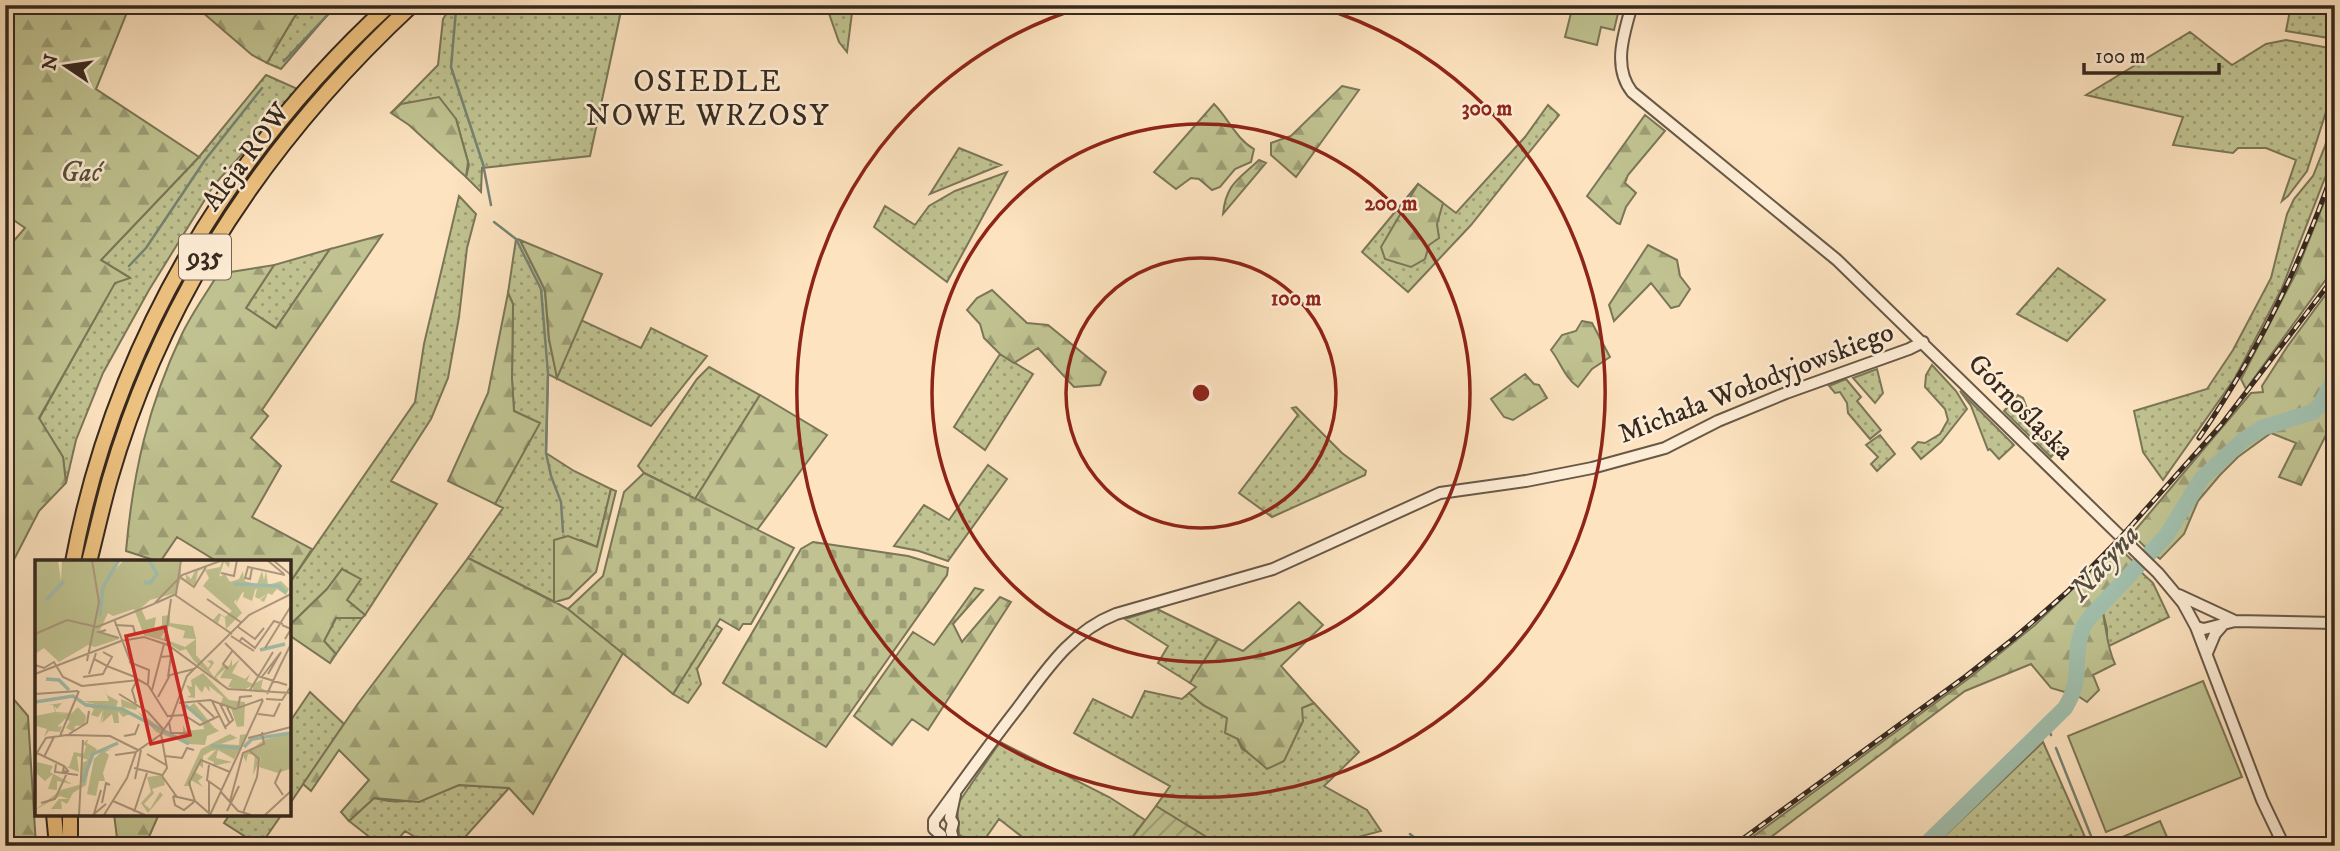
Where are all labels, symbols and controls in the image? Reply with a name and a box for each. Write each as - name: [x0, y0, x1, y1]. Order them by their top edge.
- north arrow: [32, 32, 102, 102]
- scale bar: [2084, 32, 2219, 76]
- text: 100 m: [2095, 44, 2146, 70]
- text: N: [38, 52, 64, 73]
- district label: OSIEDLE NOWE WRZOSY: [586, 64, 830, 135]
- street label: Aleja ROW: [194, 96, 298, 218]
- text: 300 m: [1462, 96, 1513, 122]
- park label: Gać: [61, 155, 105, 190]
- text: 200 m: [1364, 191, 1418, 217]
- road number: 935: [179, 234, 231, 280]
- text: 100 m: [1271, 286, 1321, 312]
- street label: Michała Wołodyjowskiego: [1613, 314, 1899, 452]
- street label: Górnośląska: [1960, 346, 2082, 468]
- centre of rings: [1189, 381, 1213, 405]
- water label: Nacyna: [2060, 517, 2148, 610]
- inset map: [35, 560, 290, 816]

